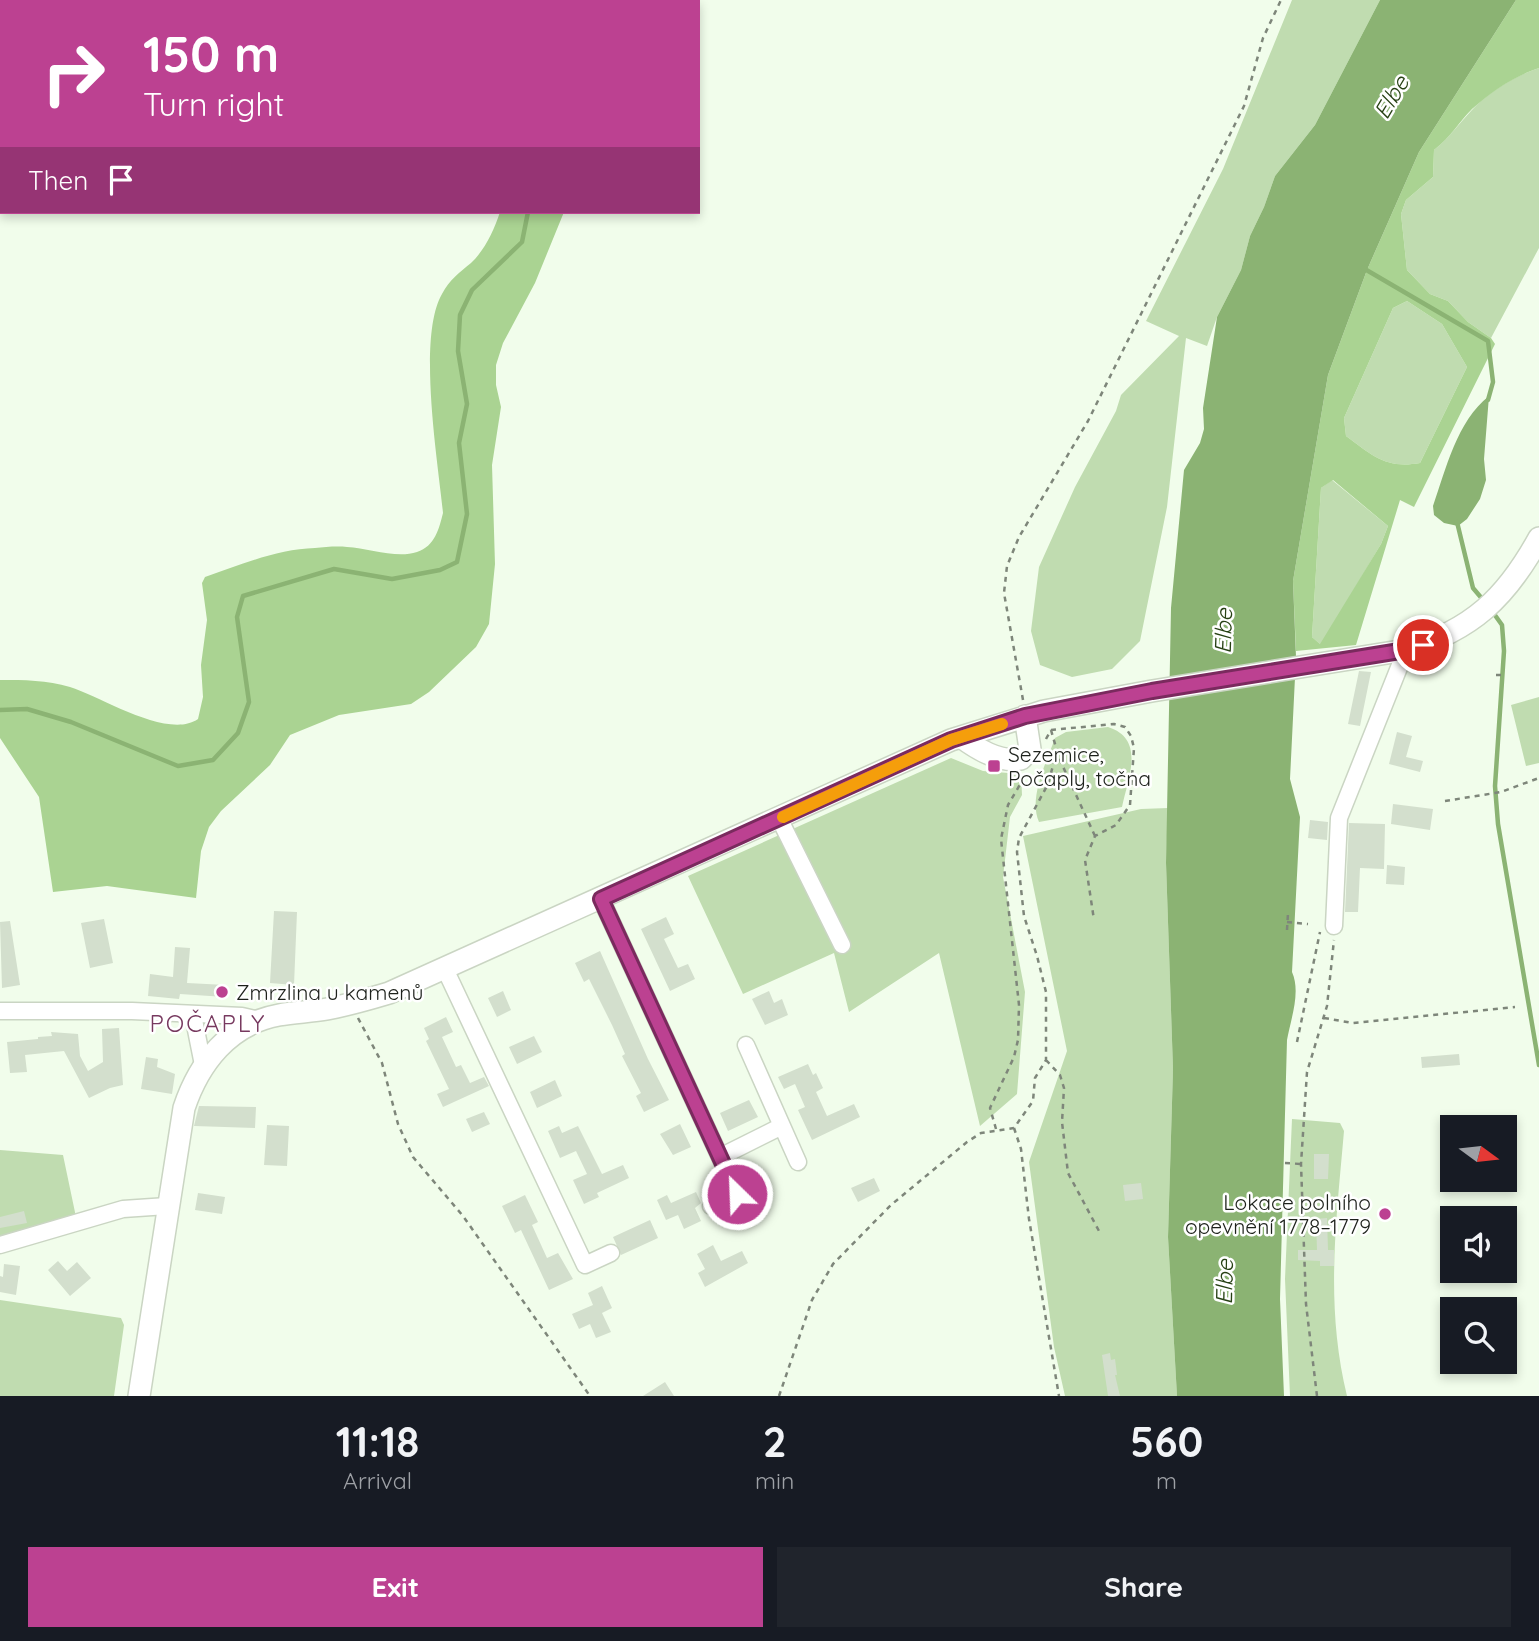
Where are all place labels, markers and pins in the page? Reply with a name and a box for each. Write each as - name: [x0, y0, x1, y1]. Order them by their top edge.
- pin: [1393, 615, 1453, 675]
- place label: Sezemice, Počaply, točna: [1008, 741, 1151, 791]
- marker: Sezemice, Počaply, točna: [986, 758, 1002, 774]
- place label: Zmrzlina u kamenů: [236, 979, 423, 1005]
- marker: Zmrzlina u kamenů: [214, 984, 230, 1000]
- place label: Lokace polního opevnění 1778–1779: [1185, 1189, 1371, 1239]
- marker: Lokace polního opevnění 1778–1779: [1377, 1206, 1393, 1222]

